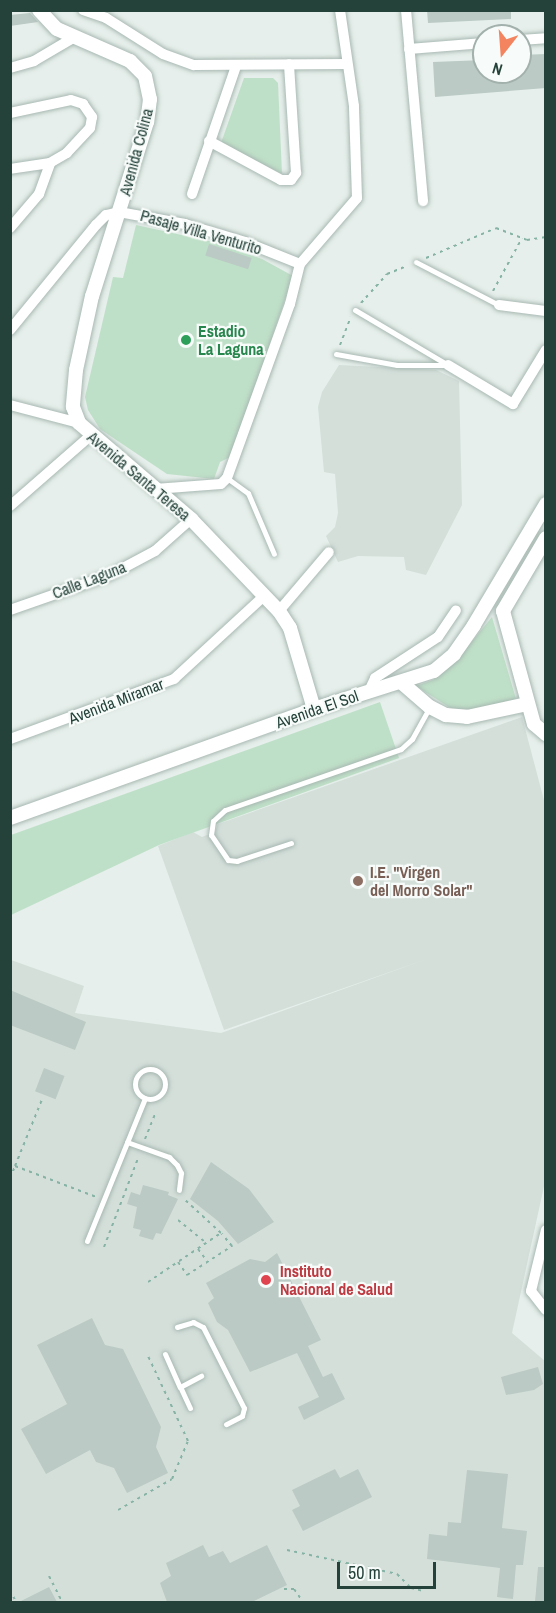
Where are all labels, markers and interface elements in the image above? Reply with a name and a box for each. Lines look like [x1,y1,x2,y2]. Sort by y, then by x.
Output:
north arrow [472,24,532,84]
text: N [490,57,505,81]
street label: Avenida Colina [115,106,157,198]
street label: Pasaje Villa Venturito [138,206,264,258]
place label: Estadio La Laguna [198,321,264,359]
marker: Estadio La Laguna [179,333,193,347]
street label: Avenida Santa Teresa [83,427,195,525]
street label: Calle Laguna [49,557,129,603]
street label: Avenida Miramar [66,674,166,728]
street label: Avenida El Sol [273,686,361,732]
place label: I.E. "Virgen del Morro Solar" [370,862,472,900]
marker: I.E. "Virgen del Morro Solar" [351,874,365,888]
place label: Instituto Nacional de Salud [280,1261,393,1299]
marker: Instituto Nacional de Salud [257,1271,275,1289]
scale bar [340,1550,439,1588]
text: 50 m [348,1560,381,1585]

